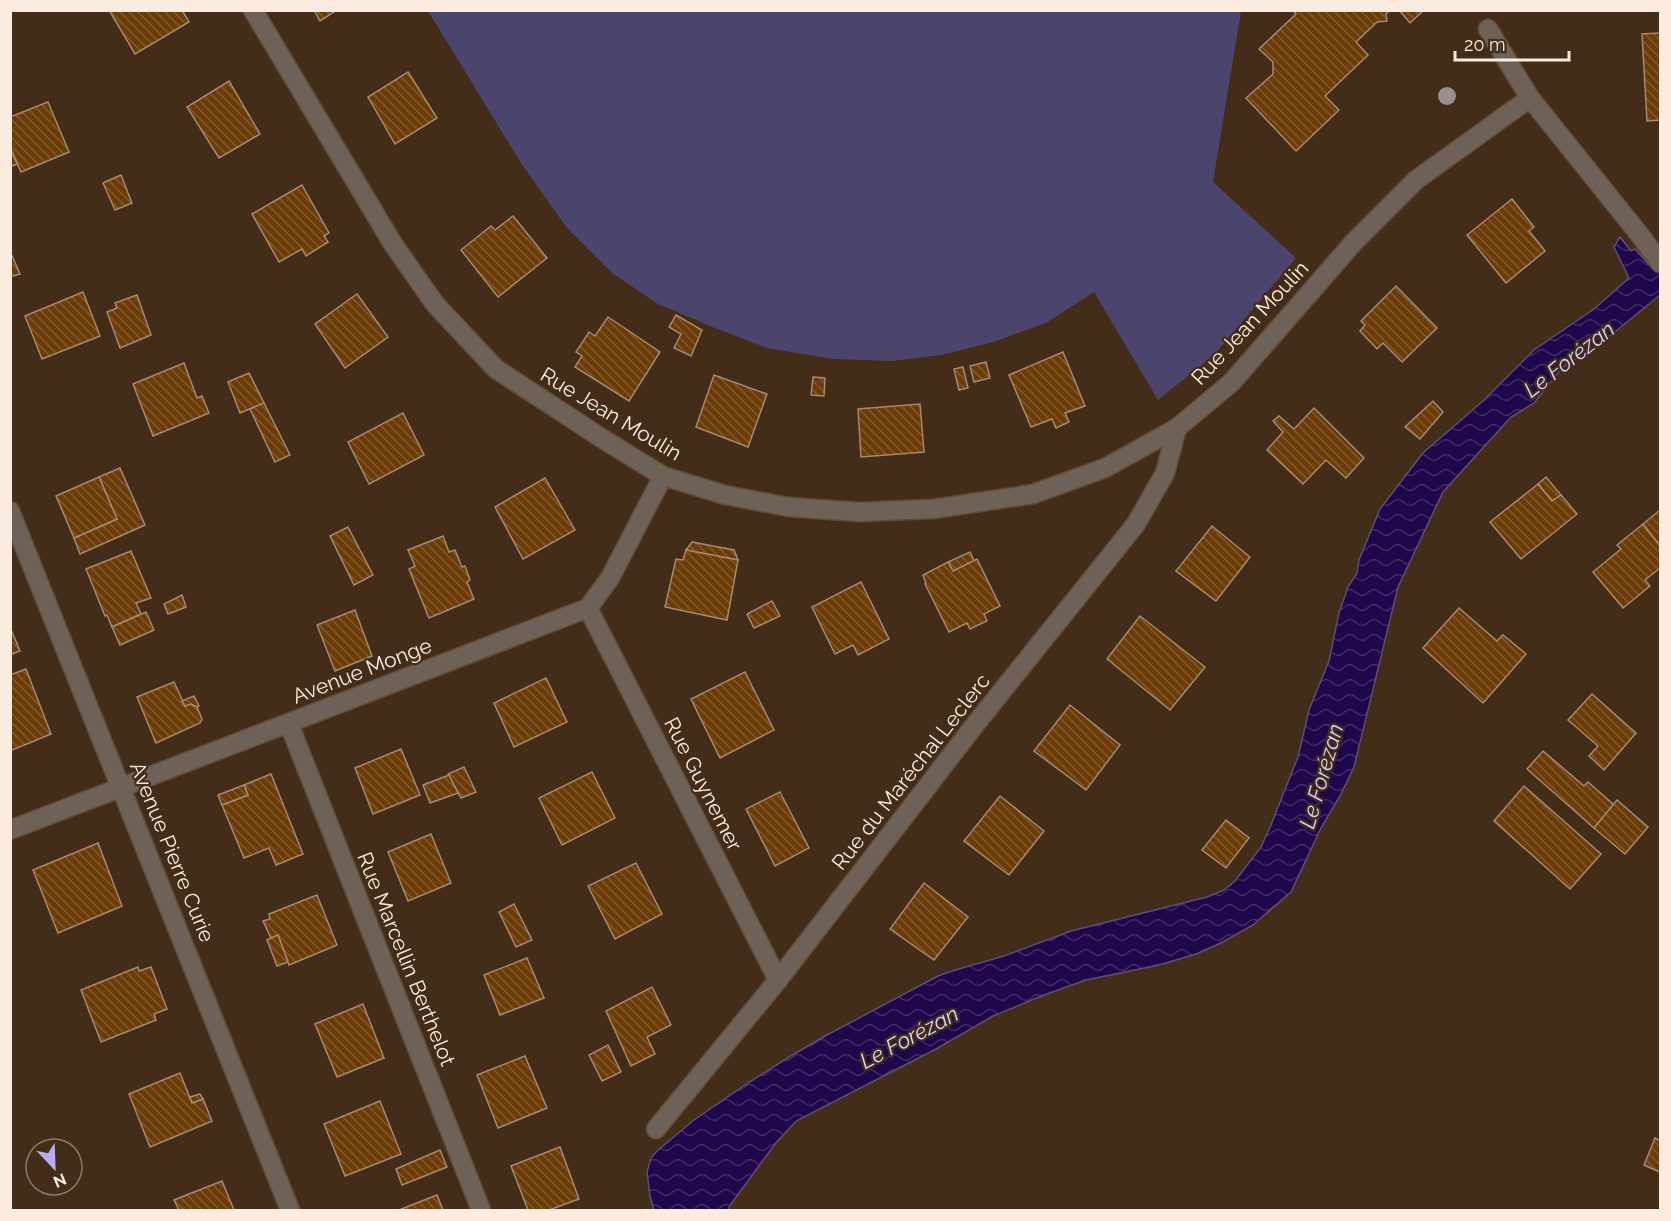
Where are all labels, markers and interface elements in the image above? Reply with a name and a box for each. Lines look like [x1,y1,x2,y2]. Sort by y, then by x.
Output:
scale bar [1455,24,1569,62]
text: 20 m [1464,34,1506,55]
street label: Rue Jean Moulin [1186,256,1313,390]
water label: Le Forézan [1518,316,1620,402]
street label: Rue Jean Moulin [536,362,686,466]
street label: Avenue Monge [289,632,435,709]
street label: Rue du Maréchal Leclerc [826,669,995,875]
street label: Rue Guynemer [659,713,748,855]
water label: Le Forézan [1294,721,1348,831]
street label: Avenue Pierre Curie [125,758,220,946]
street label: Rue Marcellin Berthelot [352,848,461,1069]
water label: Le Forézan [855,1000,963,1074]
north arrow [24,1137,84,1197]
text: N [50,1169,69,1191]

